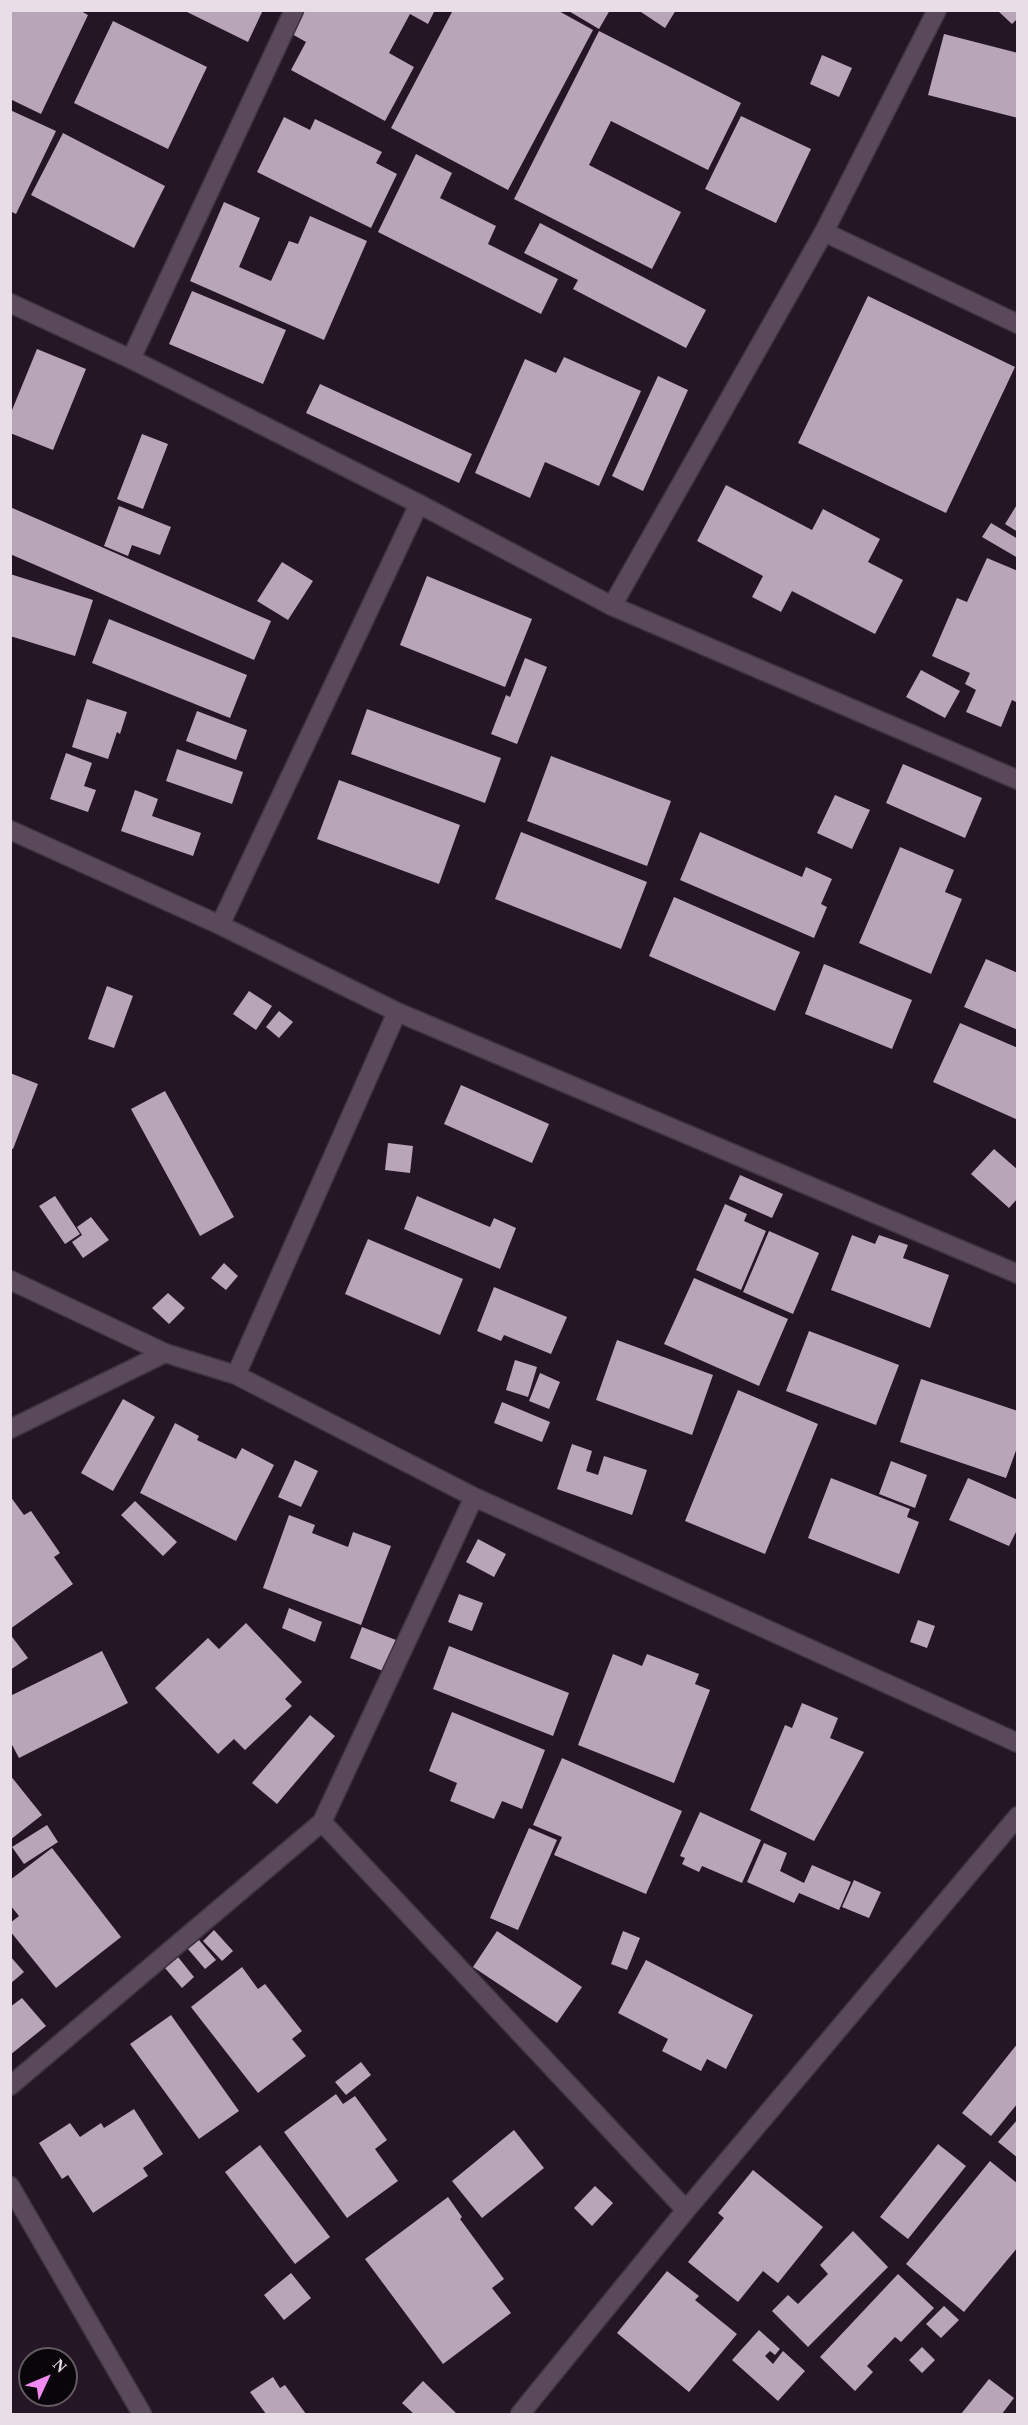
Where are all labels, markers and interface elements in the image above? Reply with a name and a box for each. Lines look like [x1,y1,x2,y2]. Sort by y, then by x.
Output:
north arrow [18,2347,78,2407]
text: N [50,2355,70,2376]

